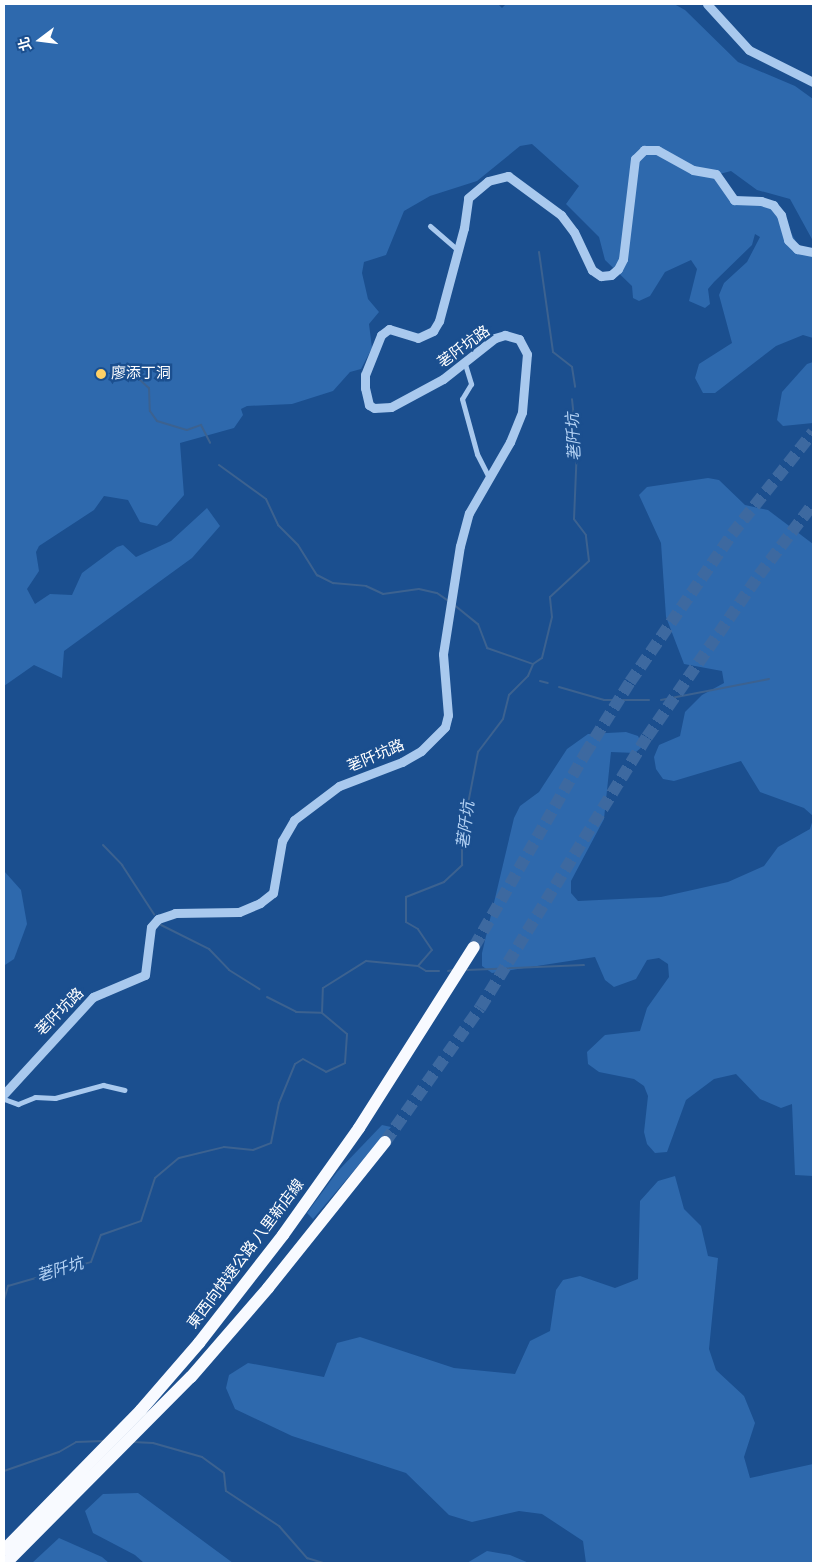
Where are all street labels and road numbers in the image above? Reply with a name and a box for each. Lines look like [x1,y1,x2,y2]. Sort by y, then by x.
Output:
street label: 荖阡坑路 [434,322,494,372]
street label: 荖阡坑路 [345,736,407,776]
street label: 荖阡坑路 [32,984,88,1040]
street label: 東西向快速公路 八里新店線 [184,1176,308,1332]

